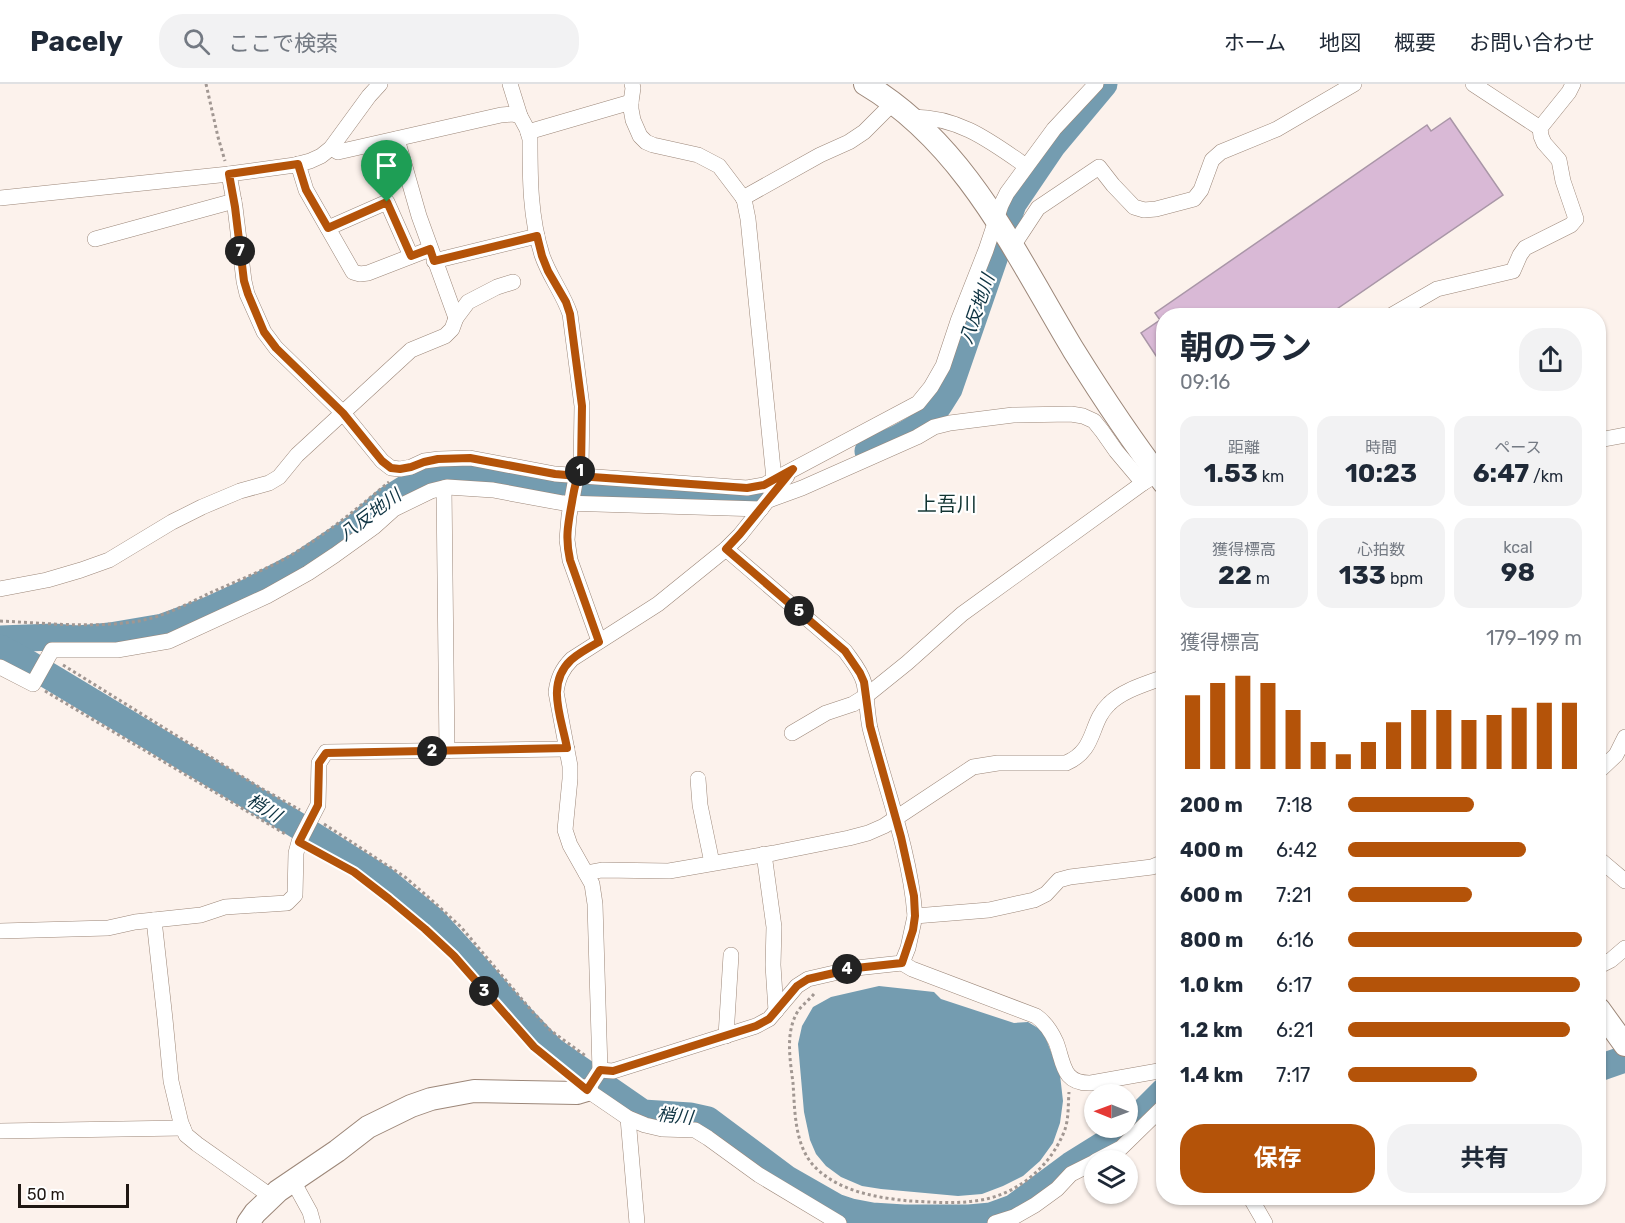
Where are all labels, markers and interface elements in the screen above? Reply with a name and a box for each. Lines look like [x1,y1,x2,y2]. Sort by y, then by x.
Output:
search box [159,14,579,68]
text: Pacely [30,25,123,58]
icon: search [180,25,213,58]
text: ここで検索 [228,30,338,57]
text: ホーム [1224,30,1286,55]
text: 地図 [1319,30,1361,55]
text: 概要 [1394,30,1436,55]
text: お問い合わせ [1469,30,1595,55]
pin [361,140,412,202]
icon: arrive [370,149,403,182]
pin: 7 [225,236,255,266]
text: 7 [235,241,245,260]
water label: 八反地川 [955,269,1000,347]
text: 朝のラン [1180,328,1312,367]
button: share [1519,328,1582,391]
text: 09:16 [1180,370,1230,394]
text: 距離 [1228,438,1260,457]
text: 時間 [1365,438,1397,457]
text: ペース [1494,438,1542,457]
pin: 1 [565,456,595,486]
text: 1.53 [1204,458,1258,489]
text: 10:23 [1345,458,1417,489]
text: 6:47 [1473,458,1529,489]
text: 1 [576,461,584,480]
text: km [1258,467,1284,486]
text: /km [1529,467,1563,486]
water label: 八反地川 [335,483,407,545]
district label: 上吾川 [917,492,977,516]
text: kcal [1503,538,1533,557]
text: 獲得標高 [1212,540,1276,559]
text: 心拍数 [1357,540,1405,559]
text: 98 [1501,557,1535,588]
text: 22 [1218,560,1252,591]
text: 133 [1339,560,1386,591]
text: m [1252,569,1270,588]
text: bpm [1386,569,1423,588]
pin: 5 [784,596,814,626]
text: 5 [794,601,804,620]
text: 179–199 m [1486,626,1582,650]
text: 獲得標高 [1180,630,1260,654]
pin: 2 [417,736,447,766]
text: 2 [427,741,437,760]
water label: 梢川 [243,789,287,828]
text: 200 m [1180,793,1243,817]
text: 7:18 [1276,793,1313,817]
text: 400 m [1180,838,1243,862]
text: 6:42 [1276,838,1317,862]
text: 600 m [1180,883,1243,907]
text: 7:21 [1276,883,1312,907]
text: 800 m [1180,928,1243,952]
text: 6:16 [1276,928,1314,952]
pin: 4 [832,954,862,984]
text: 4 [842,959,852,978]
text: 1.0 km [1180,973,1243,997]
text: 6:17 [1276,973,1312,997]
pin: 3 [469,976,499,1006]
text: 3 [479,981,489,1000]
text: 1.2 km [1180,1018,1243,1042]
text: 6:21 [1276,1018,1313,1042]
text: 1.4 km [1180,1063,1243,1087]
text: 7:17 [1276,1063,1310,1087]
north arrow [1084,1084,1138,1138]
map controls [1084,1084,1138,1204]
water label: 梢川 [656,1103,696,1129]
button: 保存 [1180,1124,1375,1193]
button: 共有 [1387,1124,1582,1193]
button: layers [1084,1150,1138,1204]
scale bar [18,1181,129,1208]
text: 50 m [27,1185,65,1204]

